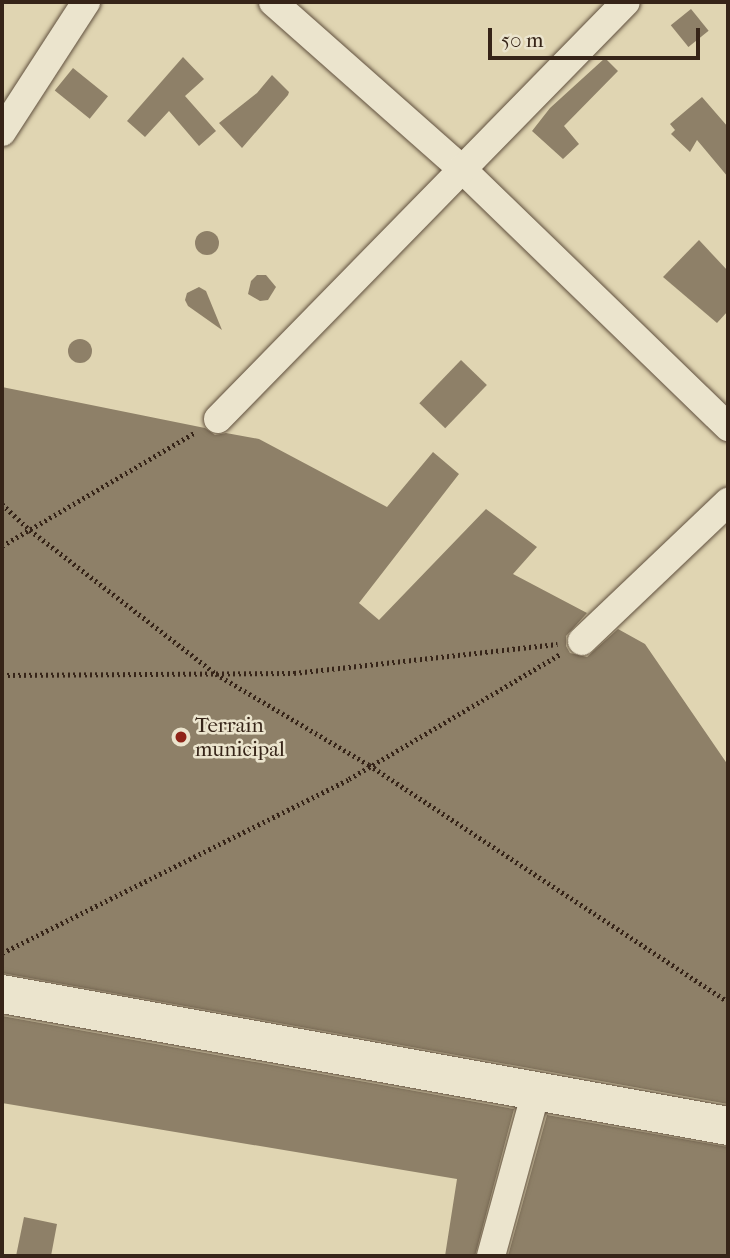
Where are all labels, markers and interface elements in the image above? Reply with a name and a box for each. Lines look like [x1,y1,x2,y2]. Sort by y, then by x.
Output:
scale bar [492,14,704,58]
text: 50 m [501,28,544,52]
place label: Terrain municipal [195,712,285,762]
marker: Terrain municipal [173,729,189,745]

